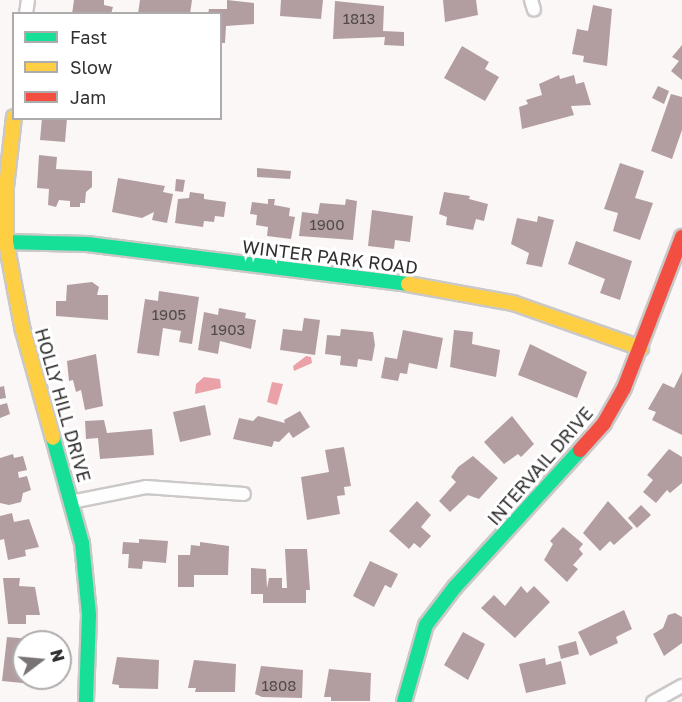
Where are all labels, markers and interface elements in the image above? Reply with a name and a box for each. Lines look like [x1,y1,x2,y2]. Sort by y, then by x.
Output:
house number: 1813 [343,10,375,28]
legend [12,12,222,120]
text: Fast [70,26,107,48]
text: Slow [70,56,112,78]
text: Jam [70,86,106,108]
house number: 1900 [310,216,344,234]
street label: WINTER PARK ROAD [241,235,419,279]
house number: 1905 [152,306,186,324]
house number: 1903 [211,321,245,339]
street label: HOLLY HILL DRIVE [31,325,95,485]
street label: INTERVAIL DRIVE [483,402,597,530]
north arrow [12,630,72,690]
text: N [46,647,69,664]
house number: 1808 [262,677,296,695]

